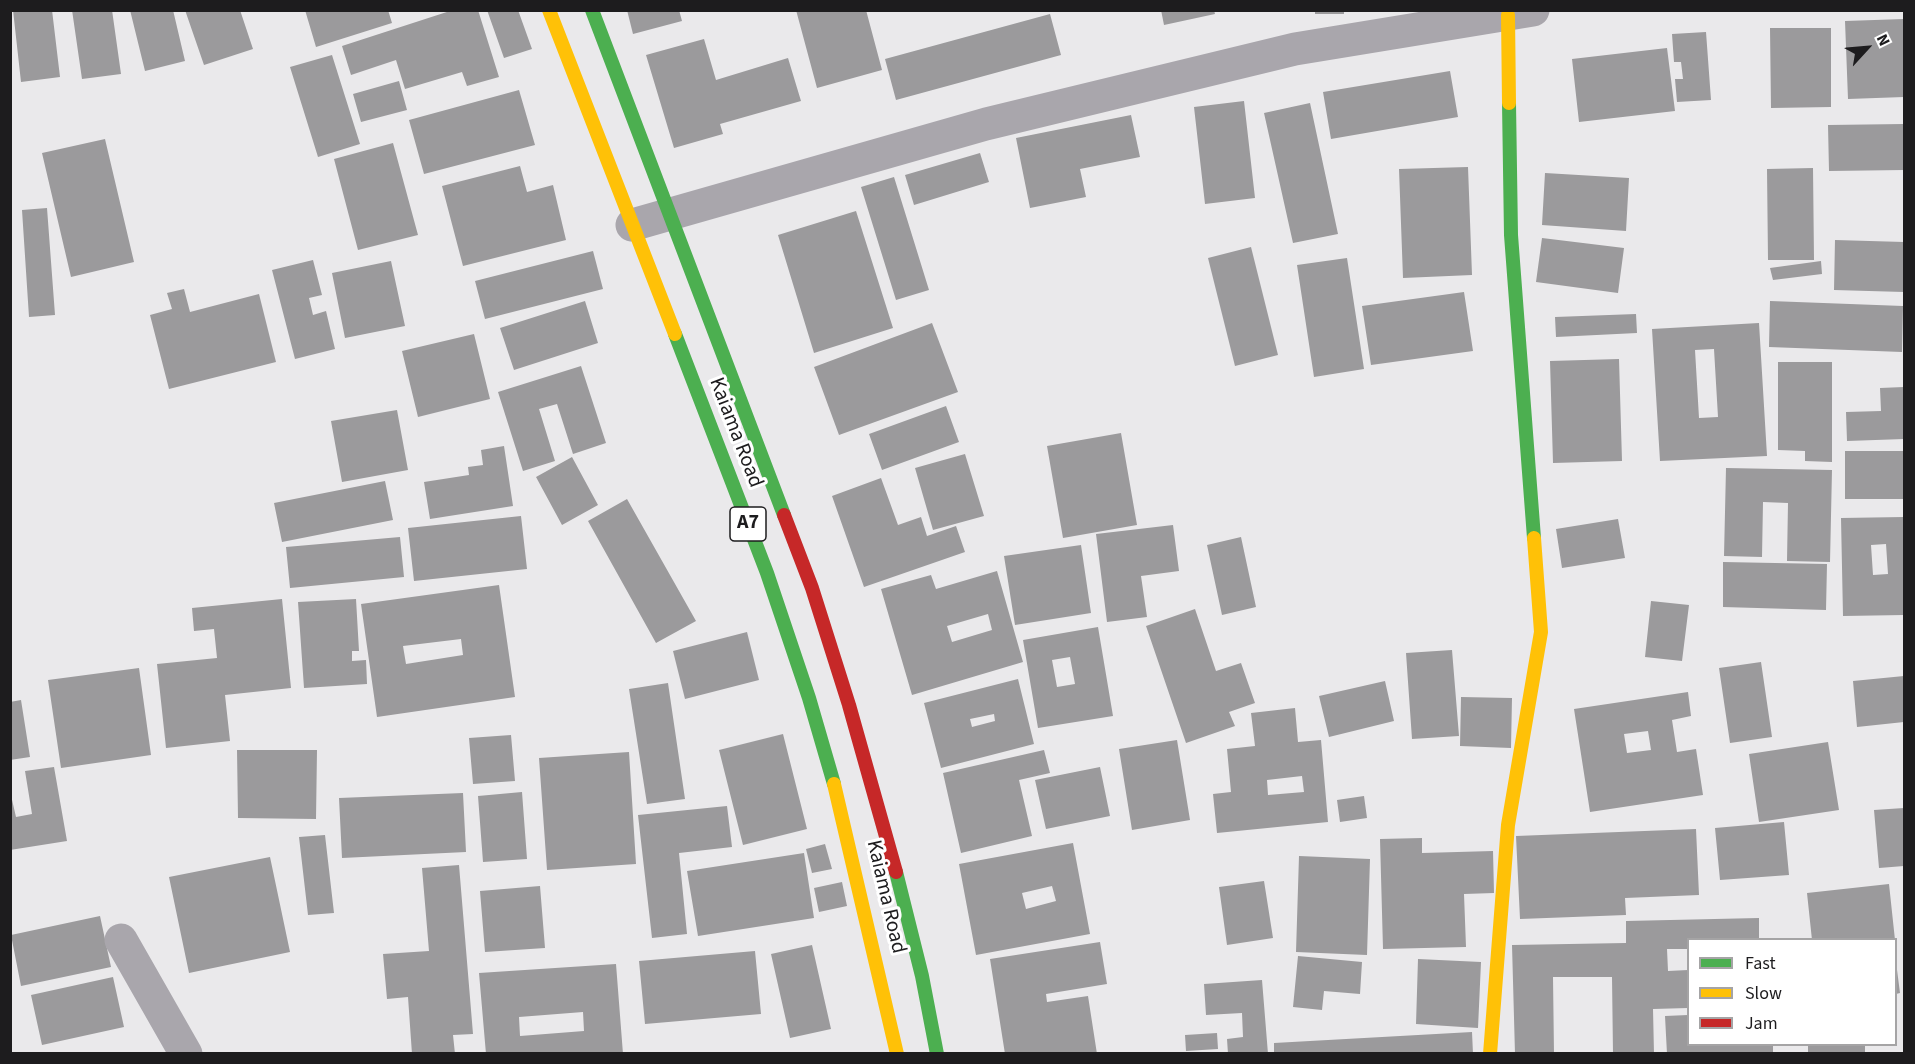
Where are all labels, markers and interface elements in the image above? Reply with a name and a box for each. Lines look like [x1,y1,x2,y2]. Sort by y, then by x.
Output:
north arrow [1837,18,1897,78]
text: N [1871,30,1895,50]
street label: Kaiama Road [702,374,768,492]
road number: A7 [730,507,766,541]
street label: Kaiama Road [860,838,910,956]
legend [1687,938,1897,1046]
text: Fast [1745,951,1776,976]
text: Slow [1745,981,1782,1006]
text: Jam [1745,1011,1778,1036]

